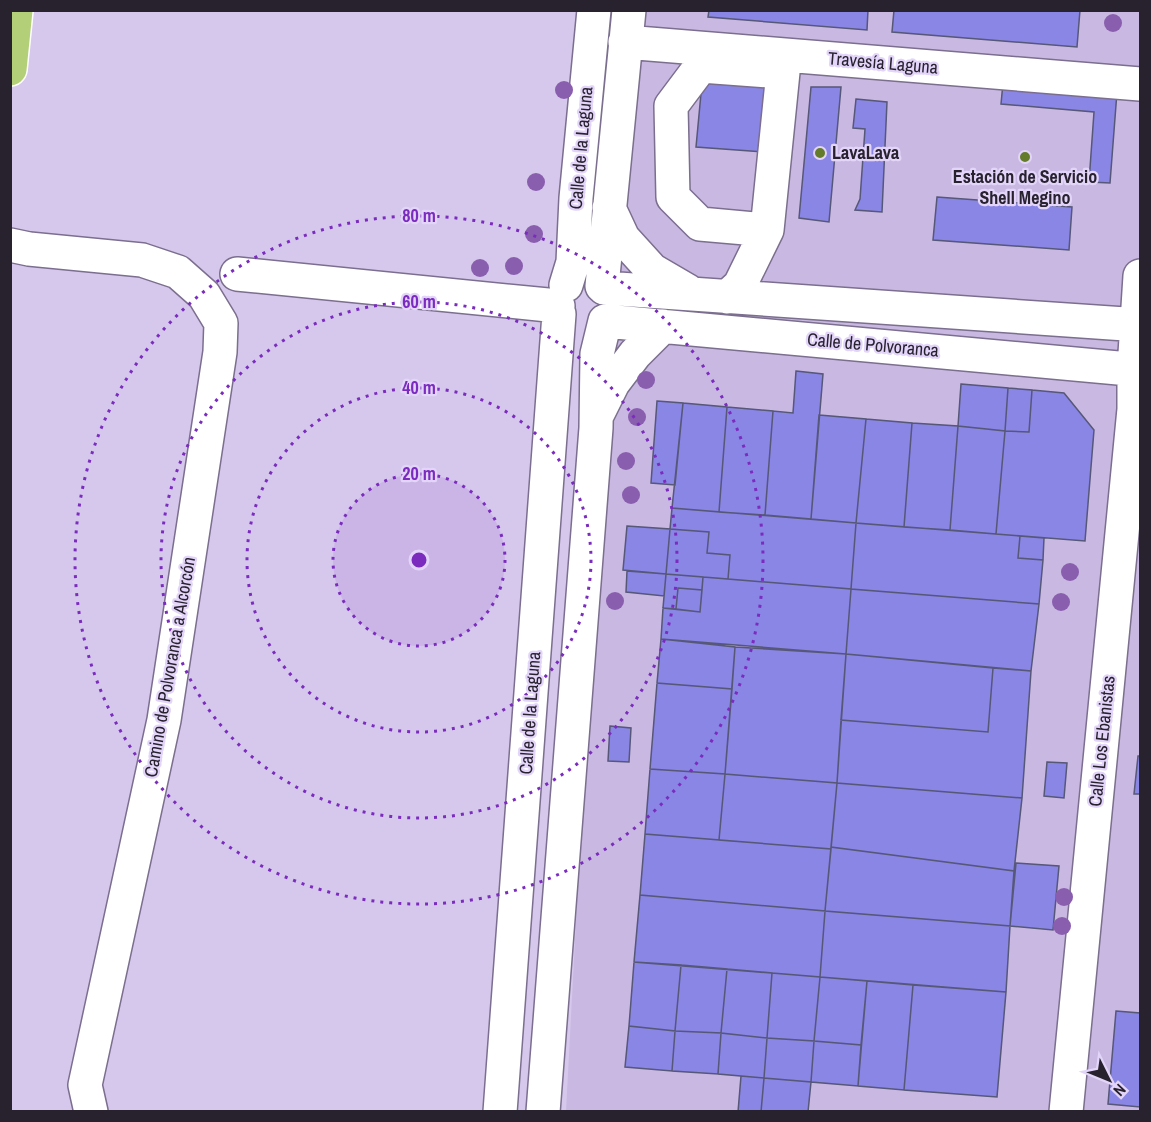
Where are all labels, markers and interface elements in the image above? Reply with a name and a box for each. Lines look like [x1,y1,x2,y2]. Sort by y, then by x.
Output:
street label: Travesía Laguna [827,45,939,80]
street label: Calle de la Laguna [563,86,598,210]
place label: LavaLava [832,140,900,165]
marker: LavaLava [813,146,827,160]
marker: Estación de Servicio Shell Megino [1018,150,1032,164]
place label: Estación de Servicio Shell Megino [953,164,1097,210]
text: 80 m [402,203,436,228]
text: 60 m [402,289,436,314]
street label: Calle de Polvoranca [806,326,940,363]
text: 40 m [402,375,436,400]
text: 20 m [402,461,436,486]
centre of rings [409,550,429,570]
street label: Camino de Polvoranca a Alcorcón [138,555,201,779]
street label: Calle de la Laguna [513,651,546,775]
street label: Calle Los Ebanistas [1082,674,1121,808]
north arrow [1079,1050,1139,1110]
text: N [1109,1079,1131,1101]

